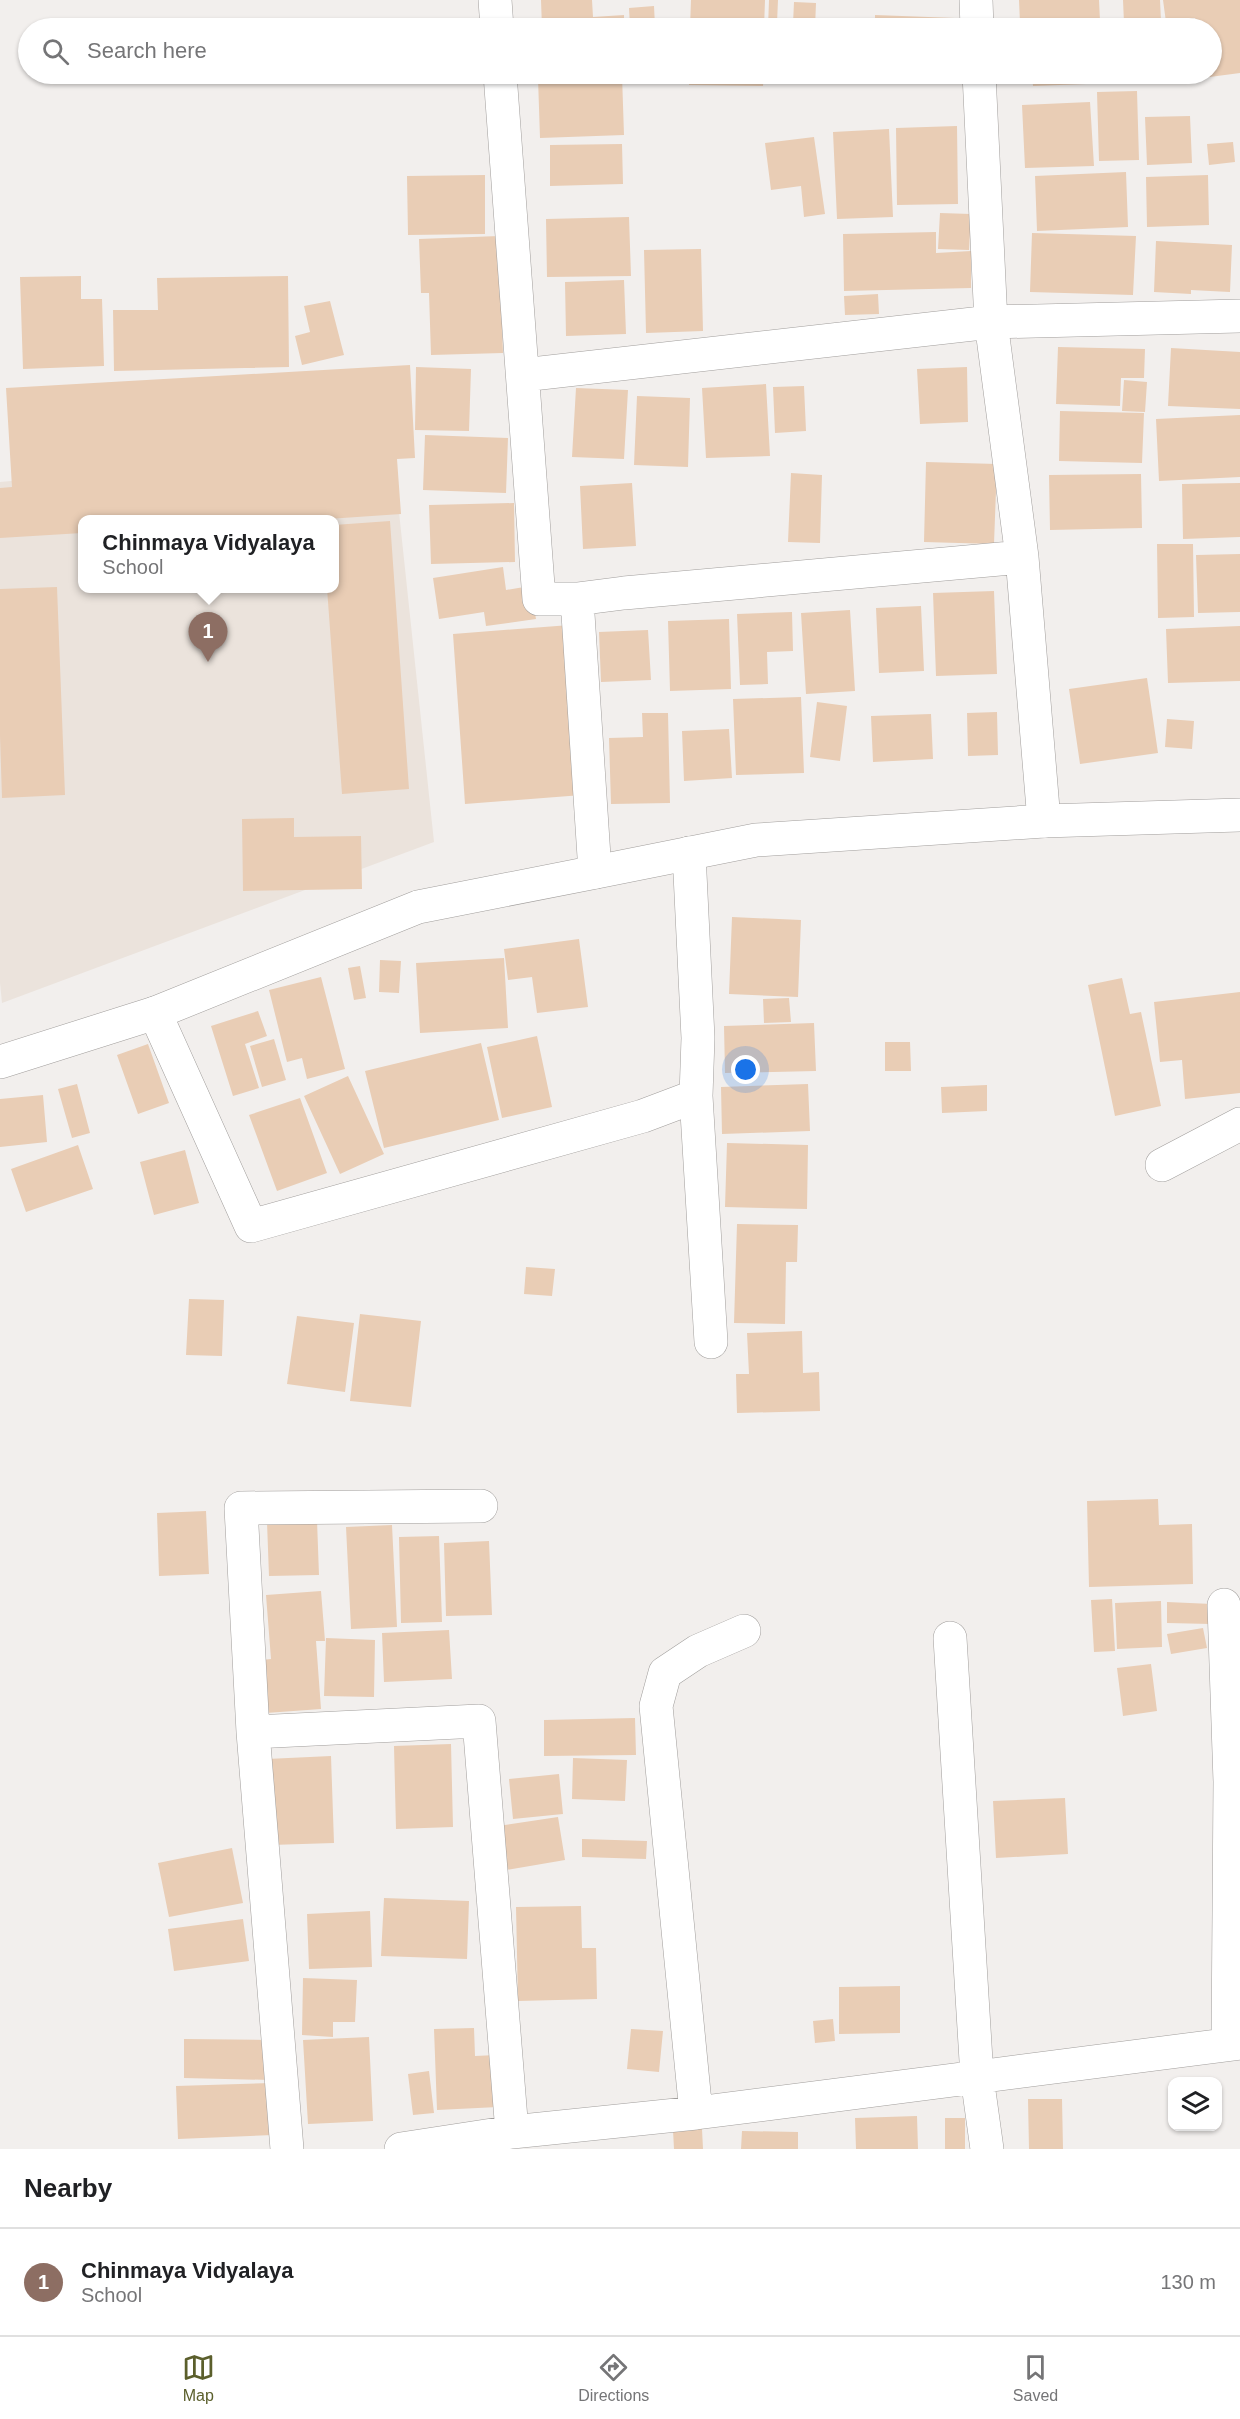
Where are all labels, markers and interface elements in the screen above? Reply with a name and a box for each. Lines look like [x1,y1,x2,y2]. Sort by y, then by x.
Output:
search box [18,18,1222,84]
icon: search [39,35,72,68]
text: Search here [87,38,207,63]
popup [78,515,339,593]
text: Chinmaya Vidyalaya [102,530,315,555]
text: School [102,556,163,578]
pin: 1 [188,612,228,662]
your location [731,1055,760,1084]
map controls [1168,2077,1222,2131]
button: layers [1168,2077,1222,2131]
text: Nearby [24,2173,112,2203]
text: Chinmaya Vidyalaya [81,2258,293,2283]
text: 1 [38,2271,49,2293]
text: 130 m [1160,2271,1216,2293]
text: School [81,2284,142,2306]
tab: Map [182,2351,215,2405]
tab: Directions [578,2351,649,2405]
tab: Saved [1013,2351,1058,2405]

